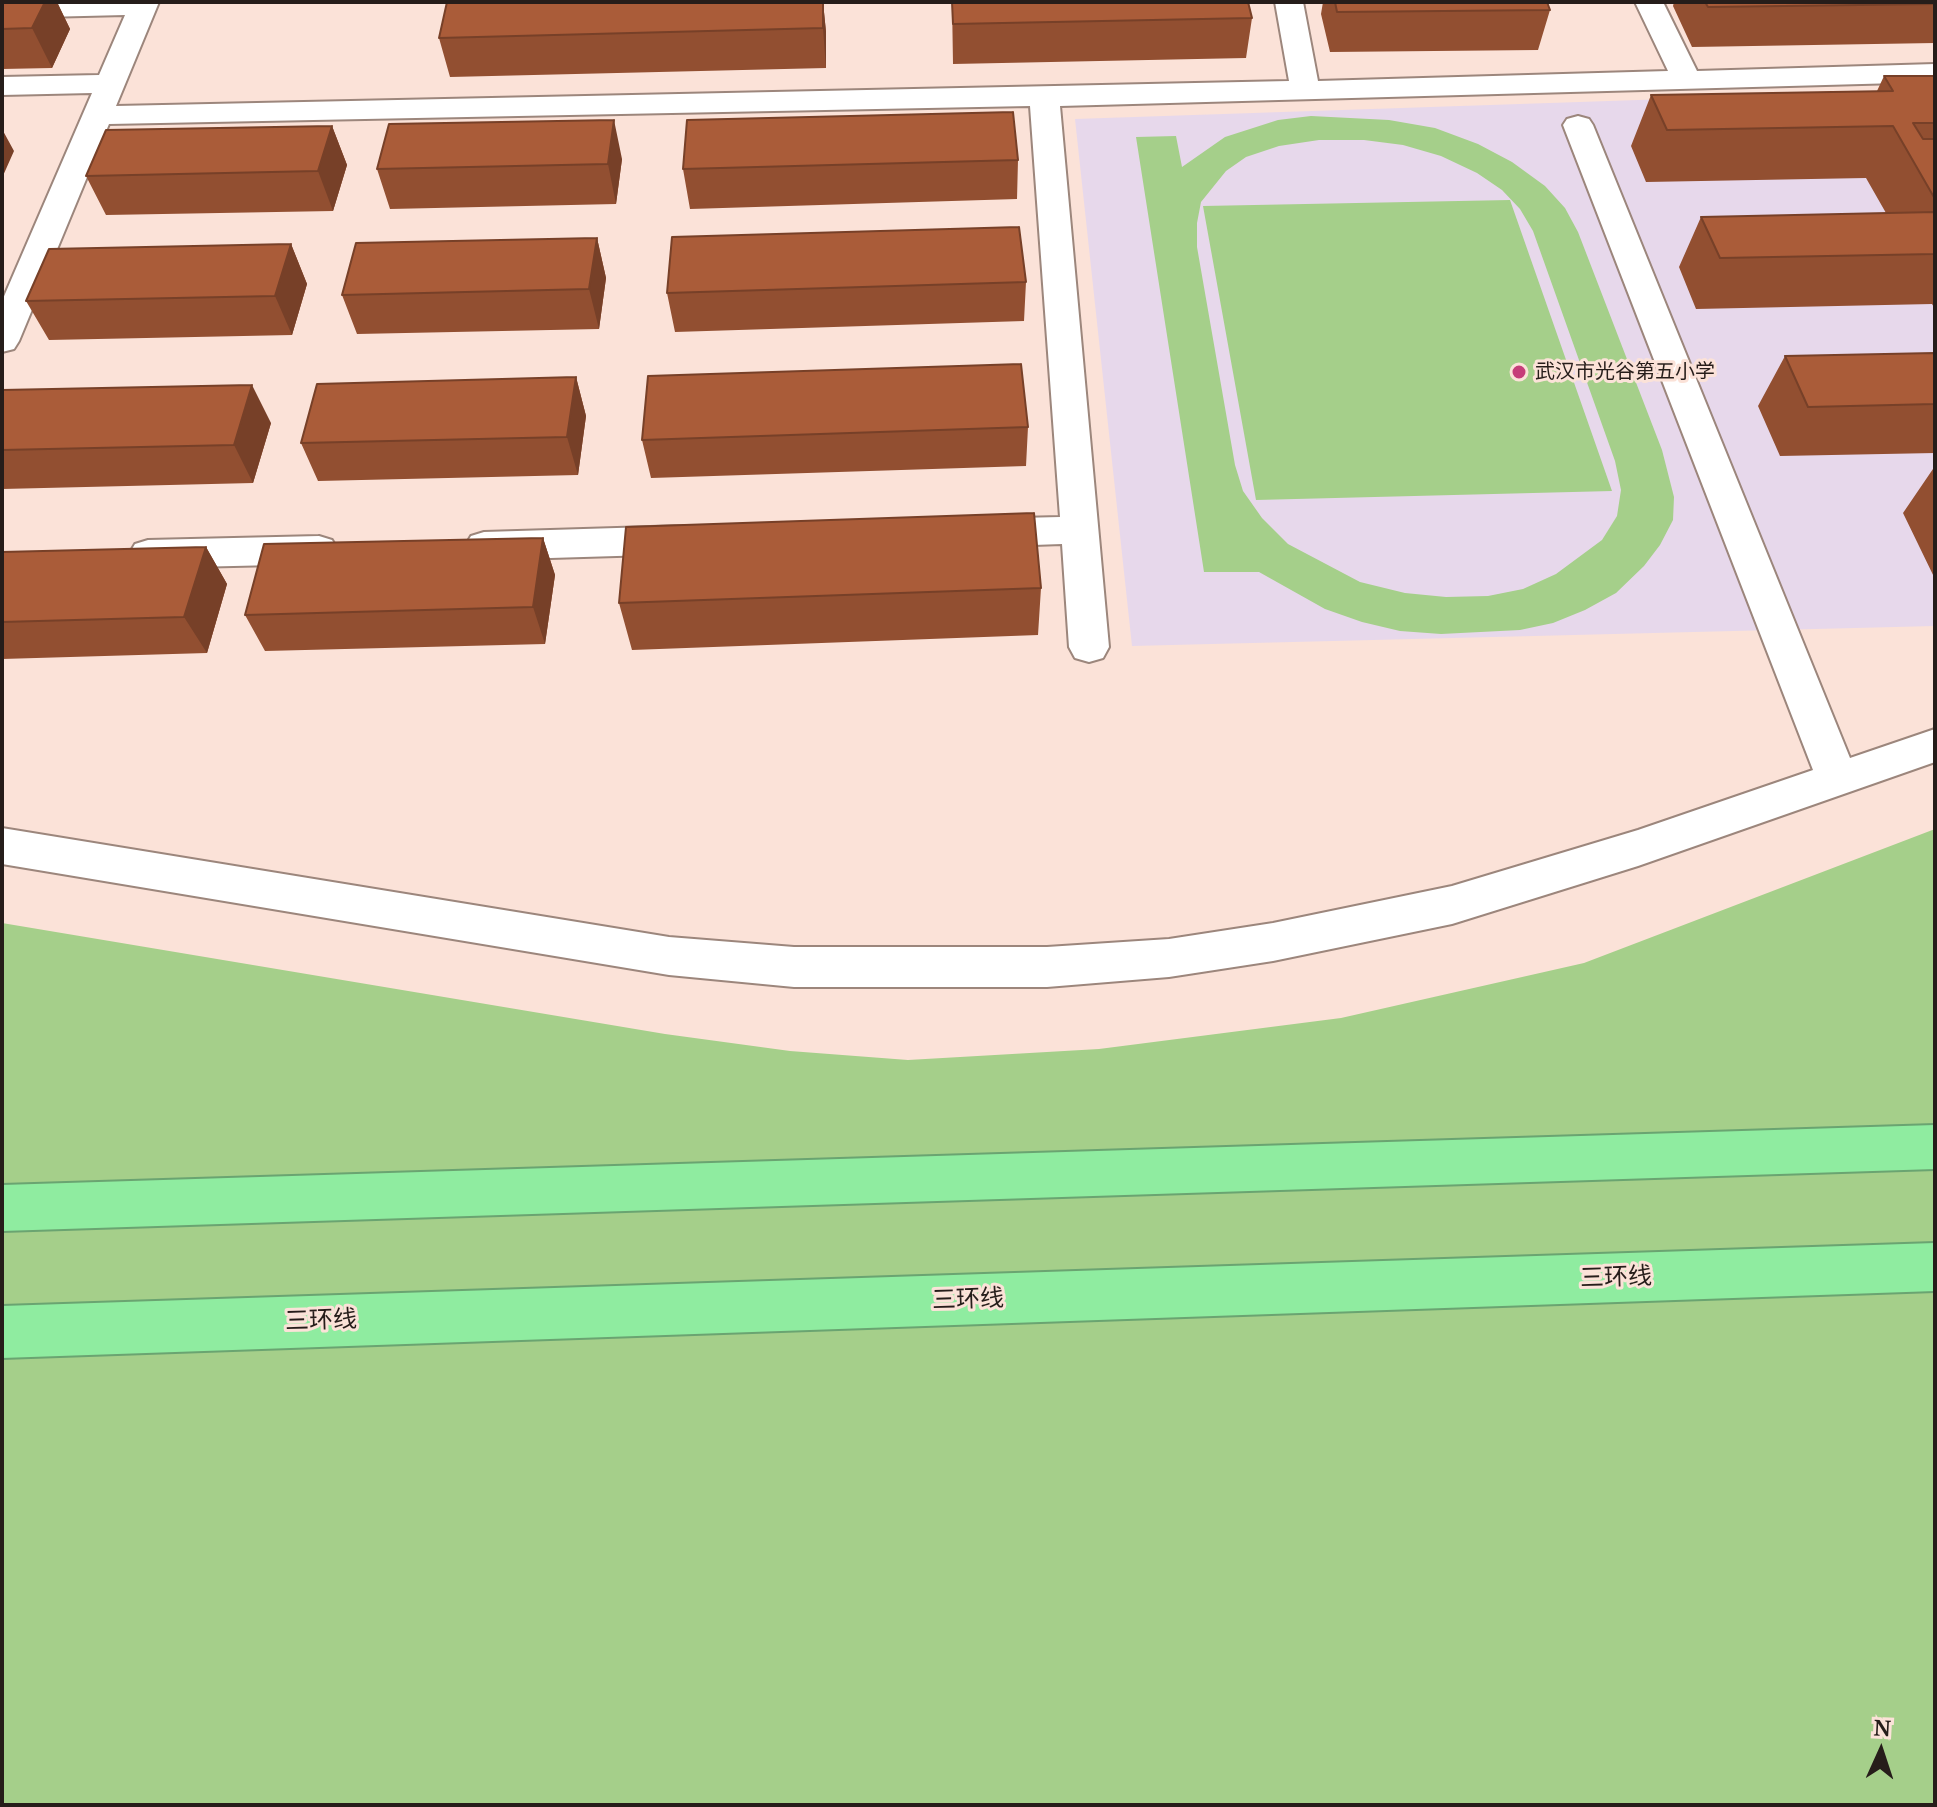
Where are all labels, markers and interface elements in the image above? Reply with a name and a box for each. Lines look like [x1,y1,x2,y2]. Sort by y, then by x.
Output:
place label: 武汉市光谷第五小学 [1535,360,1715,384]
marker: 武汉市光谷第五小学 [1510,363,1528,381]
street label: 三环线 [1580,1262,1652,1294]
street label: 三环线 [932,1284,1004,1316]
street label: 三环线 [285,1305,357,1337]
north arrow [1841,1711,1921,1791]
text: N [1873,1712,1892,1742]

